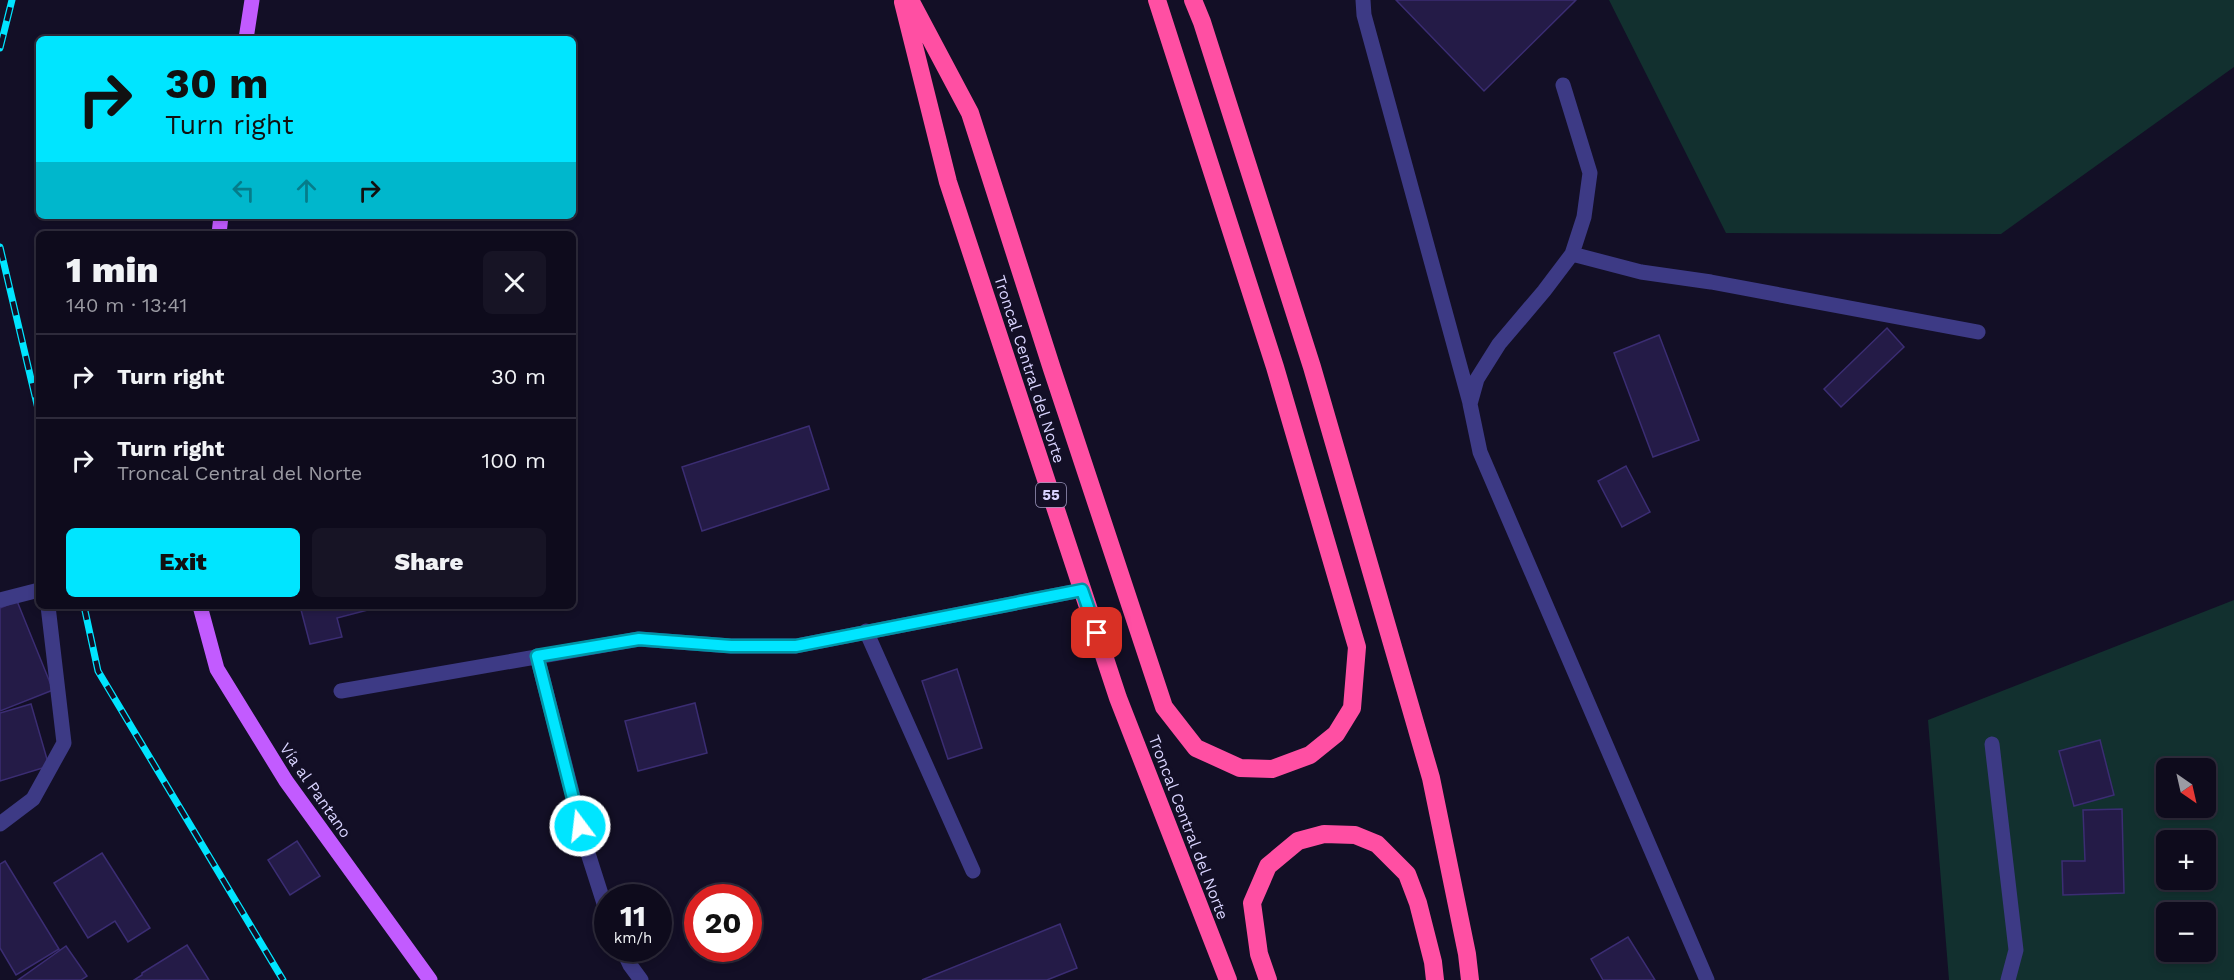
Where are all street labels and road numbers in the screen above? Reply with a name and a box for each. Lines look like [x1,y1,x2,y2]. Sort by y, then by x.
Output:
street label: Troncal Central del Norte [990,273,1069,465]
road number: 55 [1036,483,1066,507]
street label: Troncal Central del Norte [1144,732,1233,922]
street label: Vía al Pantano [276,739,355,841]

